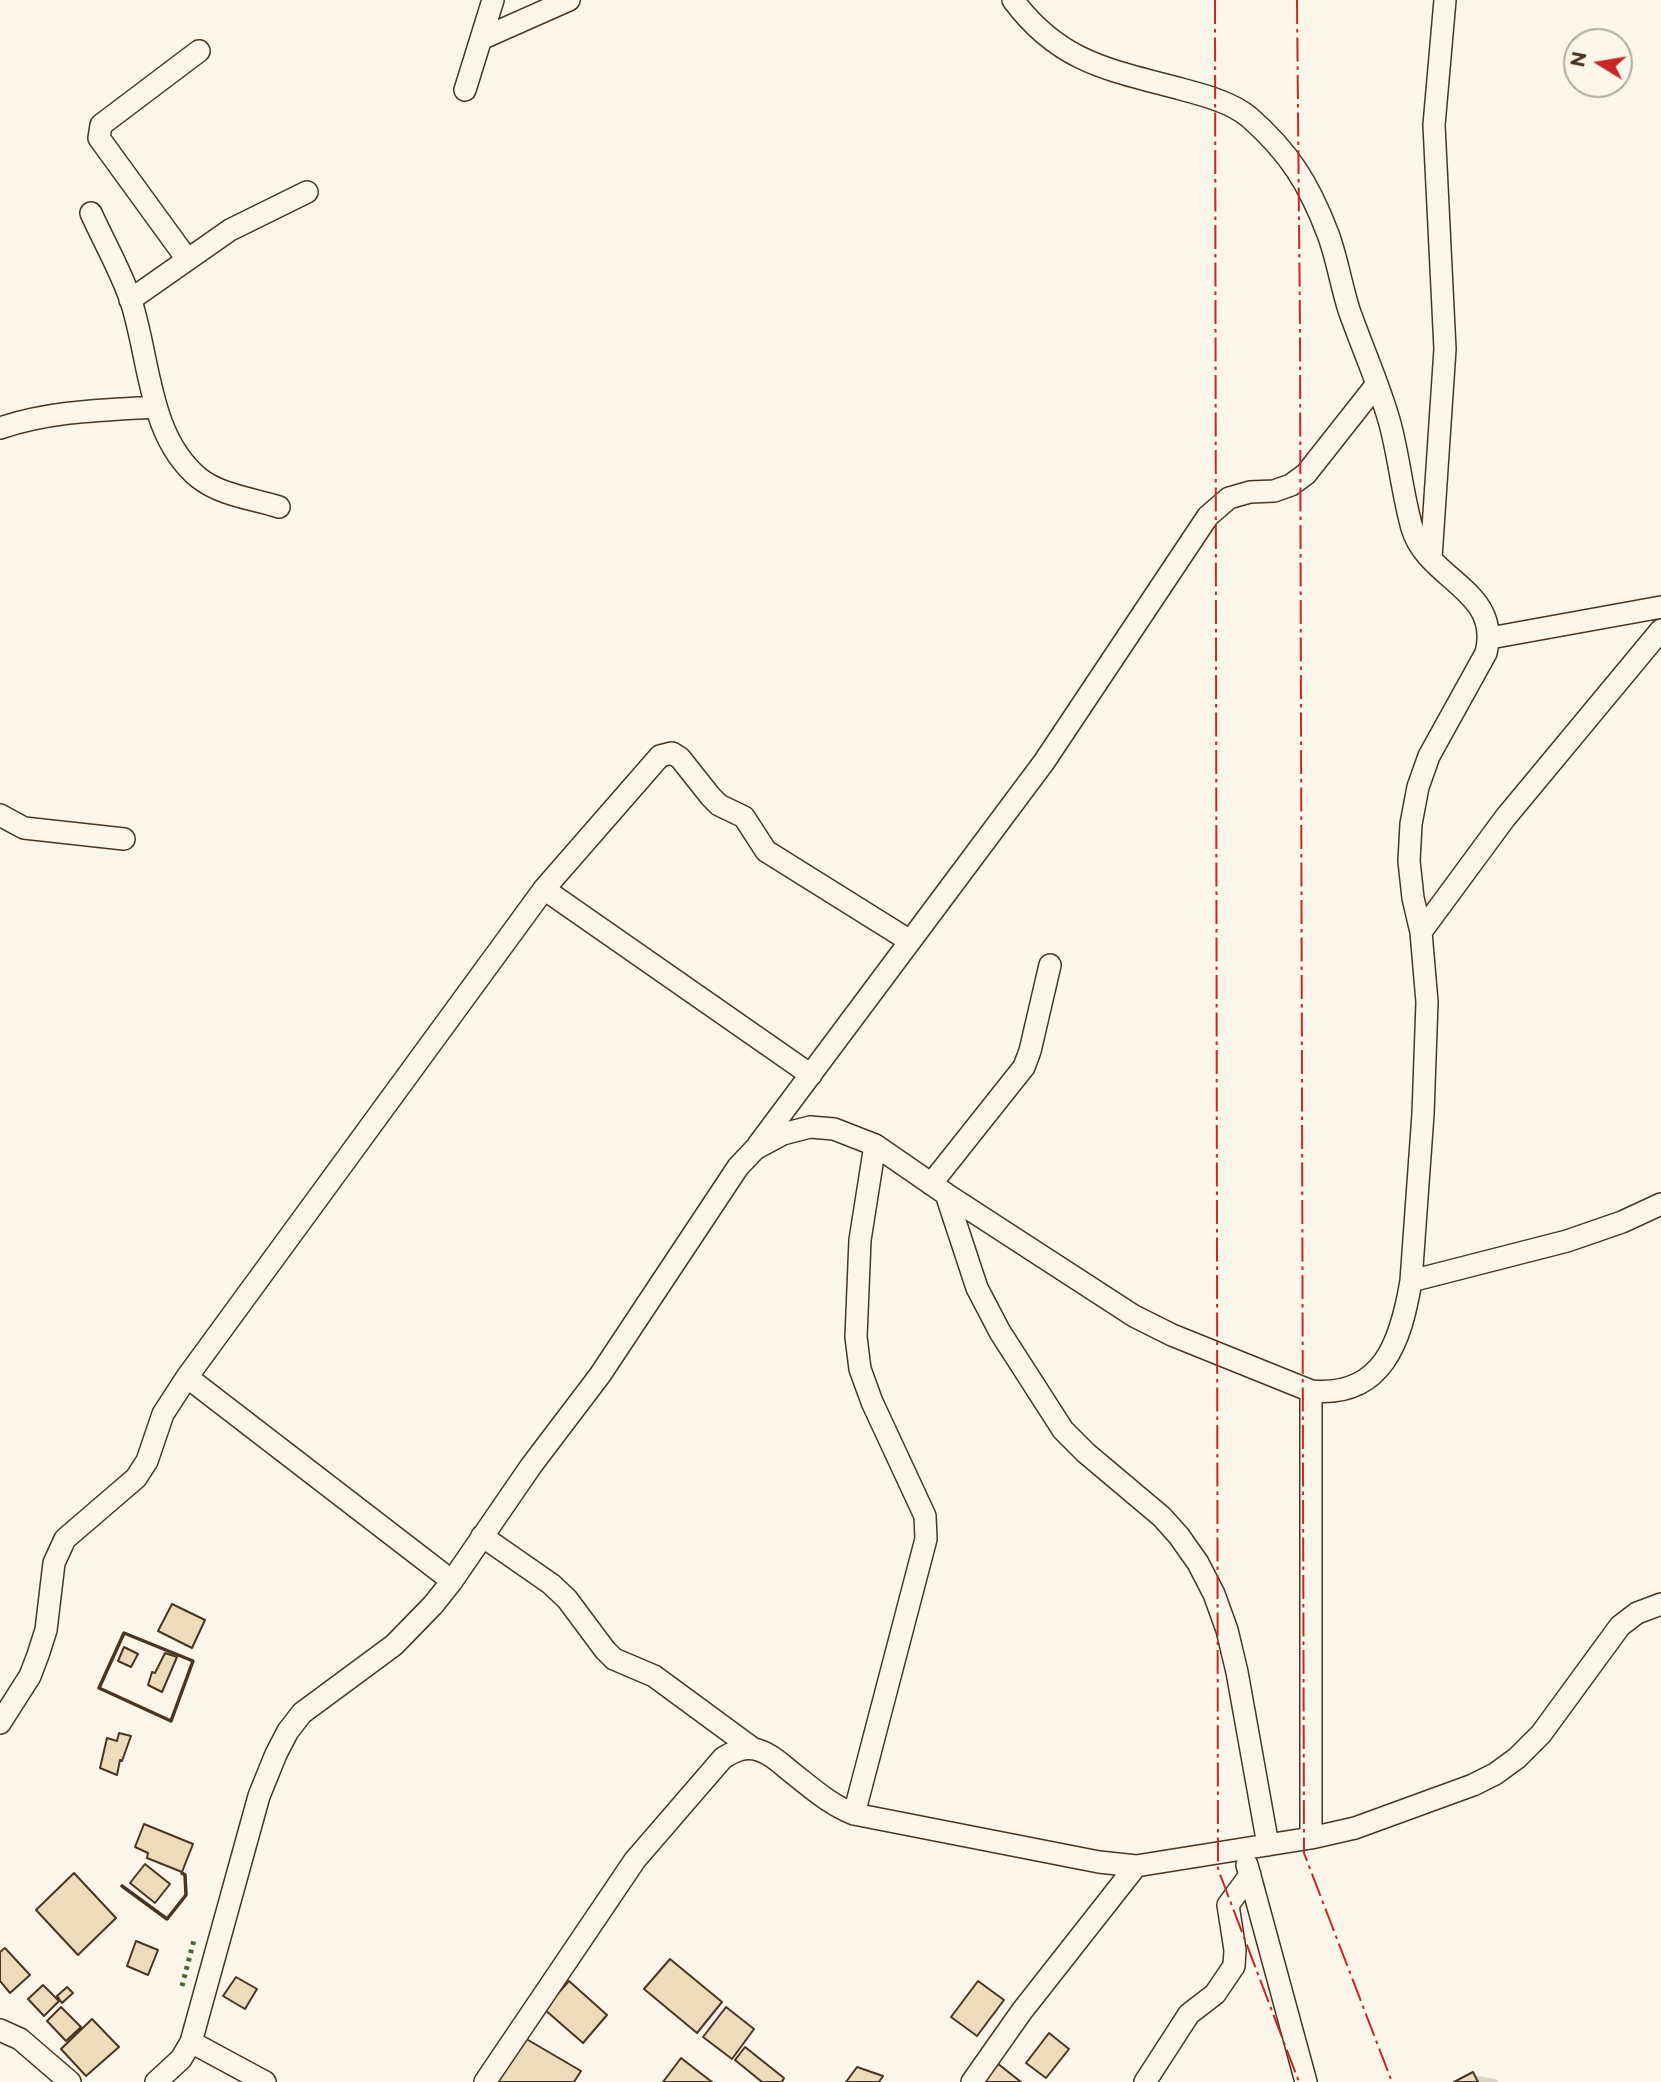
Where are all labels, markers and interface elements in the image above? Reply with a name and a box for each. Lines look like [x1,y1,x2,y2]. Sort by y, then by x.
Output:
north arrow [1563,28,1633,98]
text: N [1566,50,1592,69]

